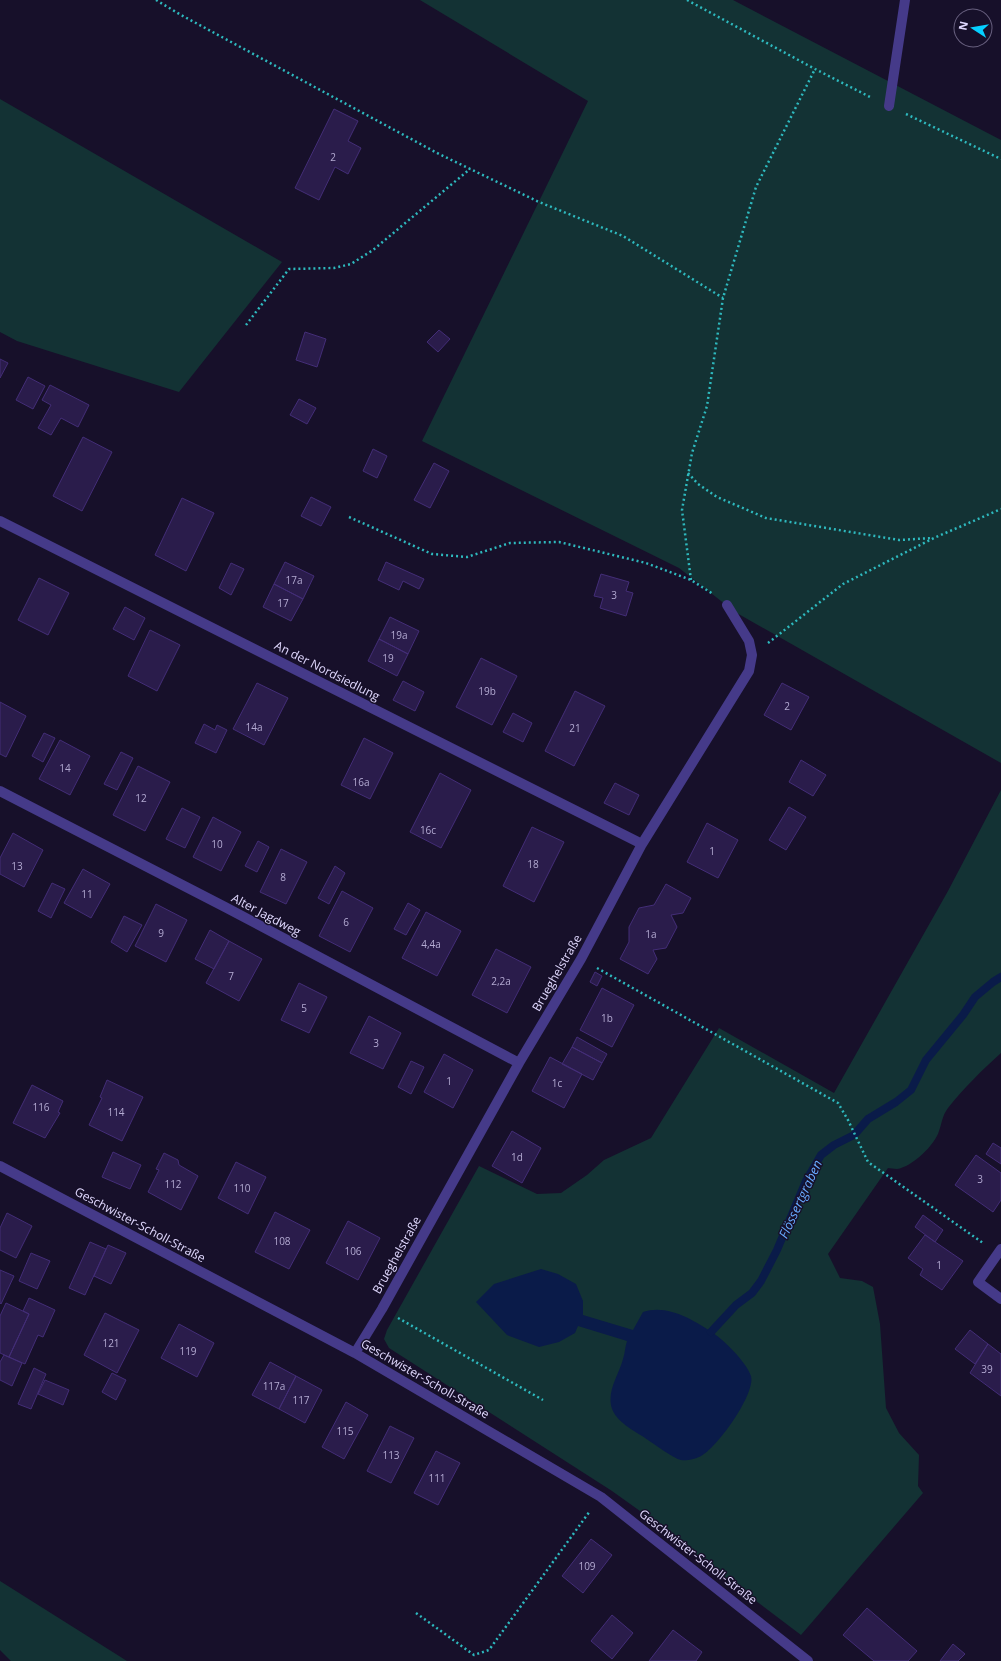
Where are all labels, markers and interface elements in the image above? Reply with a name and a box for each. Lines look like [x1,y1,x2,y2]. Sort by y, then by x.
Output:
north arrow [953,8,993,48]
text: N [954,20,971,32]
house number: 2 [330,150,336,164]
house number: 17a [286,573,303,587]
house number: 3 [611,588,617,602]
house number: 17 [277,596,289,610]
house number: 19a [391,628,408,642]
street label: An der Nordsiedlung [272,637,383,705]
house number: 19 [382,651,394,665]
house number: 19b [478,684,496,698]
house number: 2 [784,699,790,713]
house number: 14a [246,720,263,734]
house number: 21 [569,721,581,735]
house number: 14 [59,761,71,775]
house number: 16a [353,775,370,789]
house number: 12 [135,791,147,805]
house number: 16c [420,823,436,837]
house number: 10 [211,837,223,851]
house number: 1 [709,844,715,858]
house number: 18 [527,857,539,871]
house number: 13 [11,859,23,873]
house number: 8 [280,870,286,884]
house number: 11 [81,887,93,901]
street label: Alter Jagdweg [229,889,304,940]
house number: 6 [343,915,349,929]
house number: 9 [158,926,164,940]
house number: 1a [645,927,657,941]
street label: Brueghelstraße [528,931,586,1014]
house number: 4,4a [421,937,441,951]
house number: 7 [228,969,234,983]
house number: 2,2a [491,974,511,988]
house number: 5 [301,1001,307,1015]
house number: 1b [601,1011,613,1025]
house number: 3 [373,1036,379,1050]
house number: 1 [446,1074,452,1088]
house number: 1c [552,1076,562,1090]
house number: 116 [32,1100,50,1114]
house number: 114 [107,1105,125,1119]
house number: 1d [511,1150,523,1164]
water label: Flössertgraben [774,1157,826,1241]
house number: 3 [977,1172,983,1186]
house number: 112 [164,1177,182,1191]
house number: 110 [233,1181,251,1195]
street label: Geschwister-Scholl-Straße [72,1183,209,1266]
street label: Brueghelstraße [368,1213,425,1297]
house number: 108 [273,1234,291,1248]
house number: 106 [344,1244,362,1258]
house number: 1 [936,1258,942,1272]
street label: Geschwister-Scholl-Straße [358,1335,493,1422]
house number: 121 [102,1336,120,1350]
house number: 119 [179,1344,197,1358]
house number: 39 [981,1362,993,1376]
house number: 117a [263,1379,285,1393]
house number: 117 [292,1393,310,1407]
house number: 115 [336,1424,354,1438]
house number: 113 [382,1448,400,1462]
house number: 111 [428,1471,446,1485]
street label: Geschwister-Scholl-Straße [636,1505,761,1608]
house number: 109 [578,1559,596,1573]

